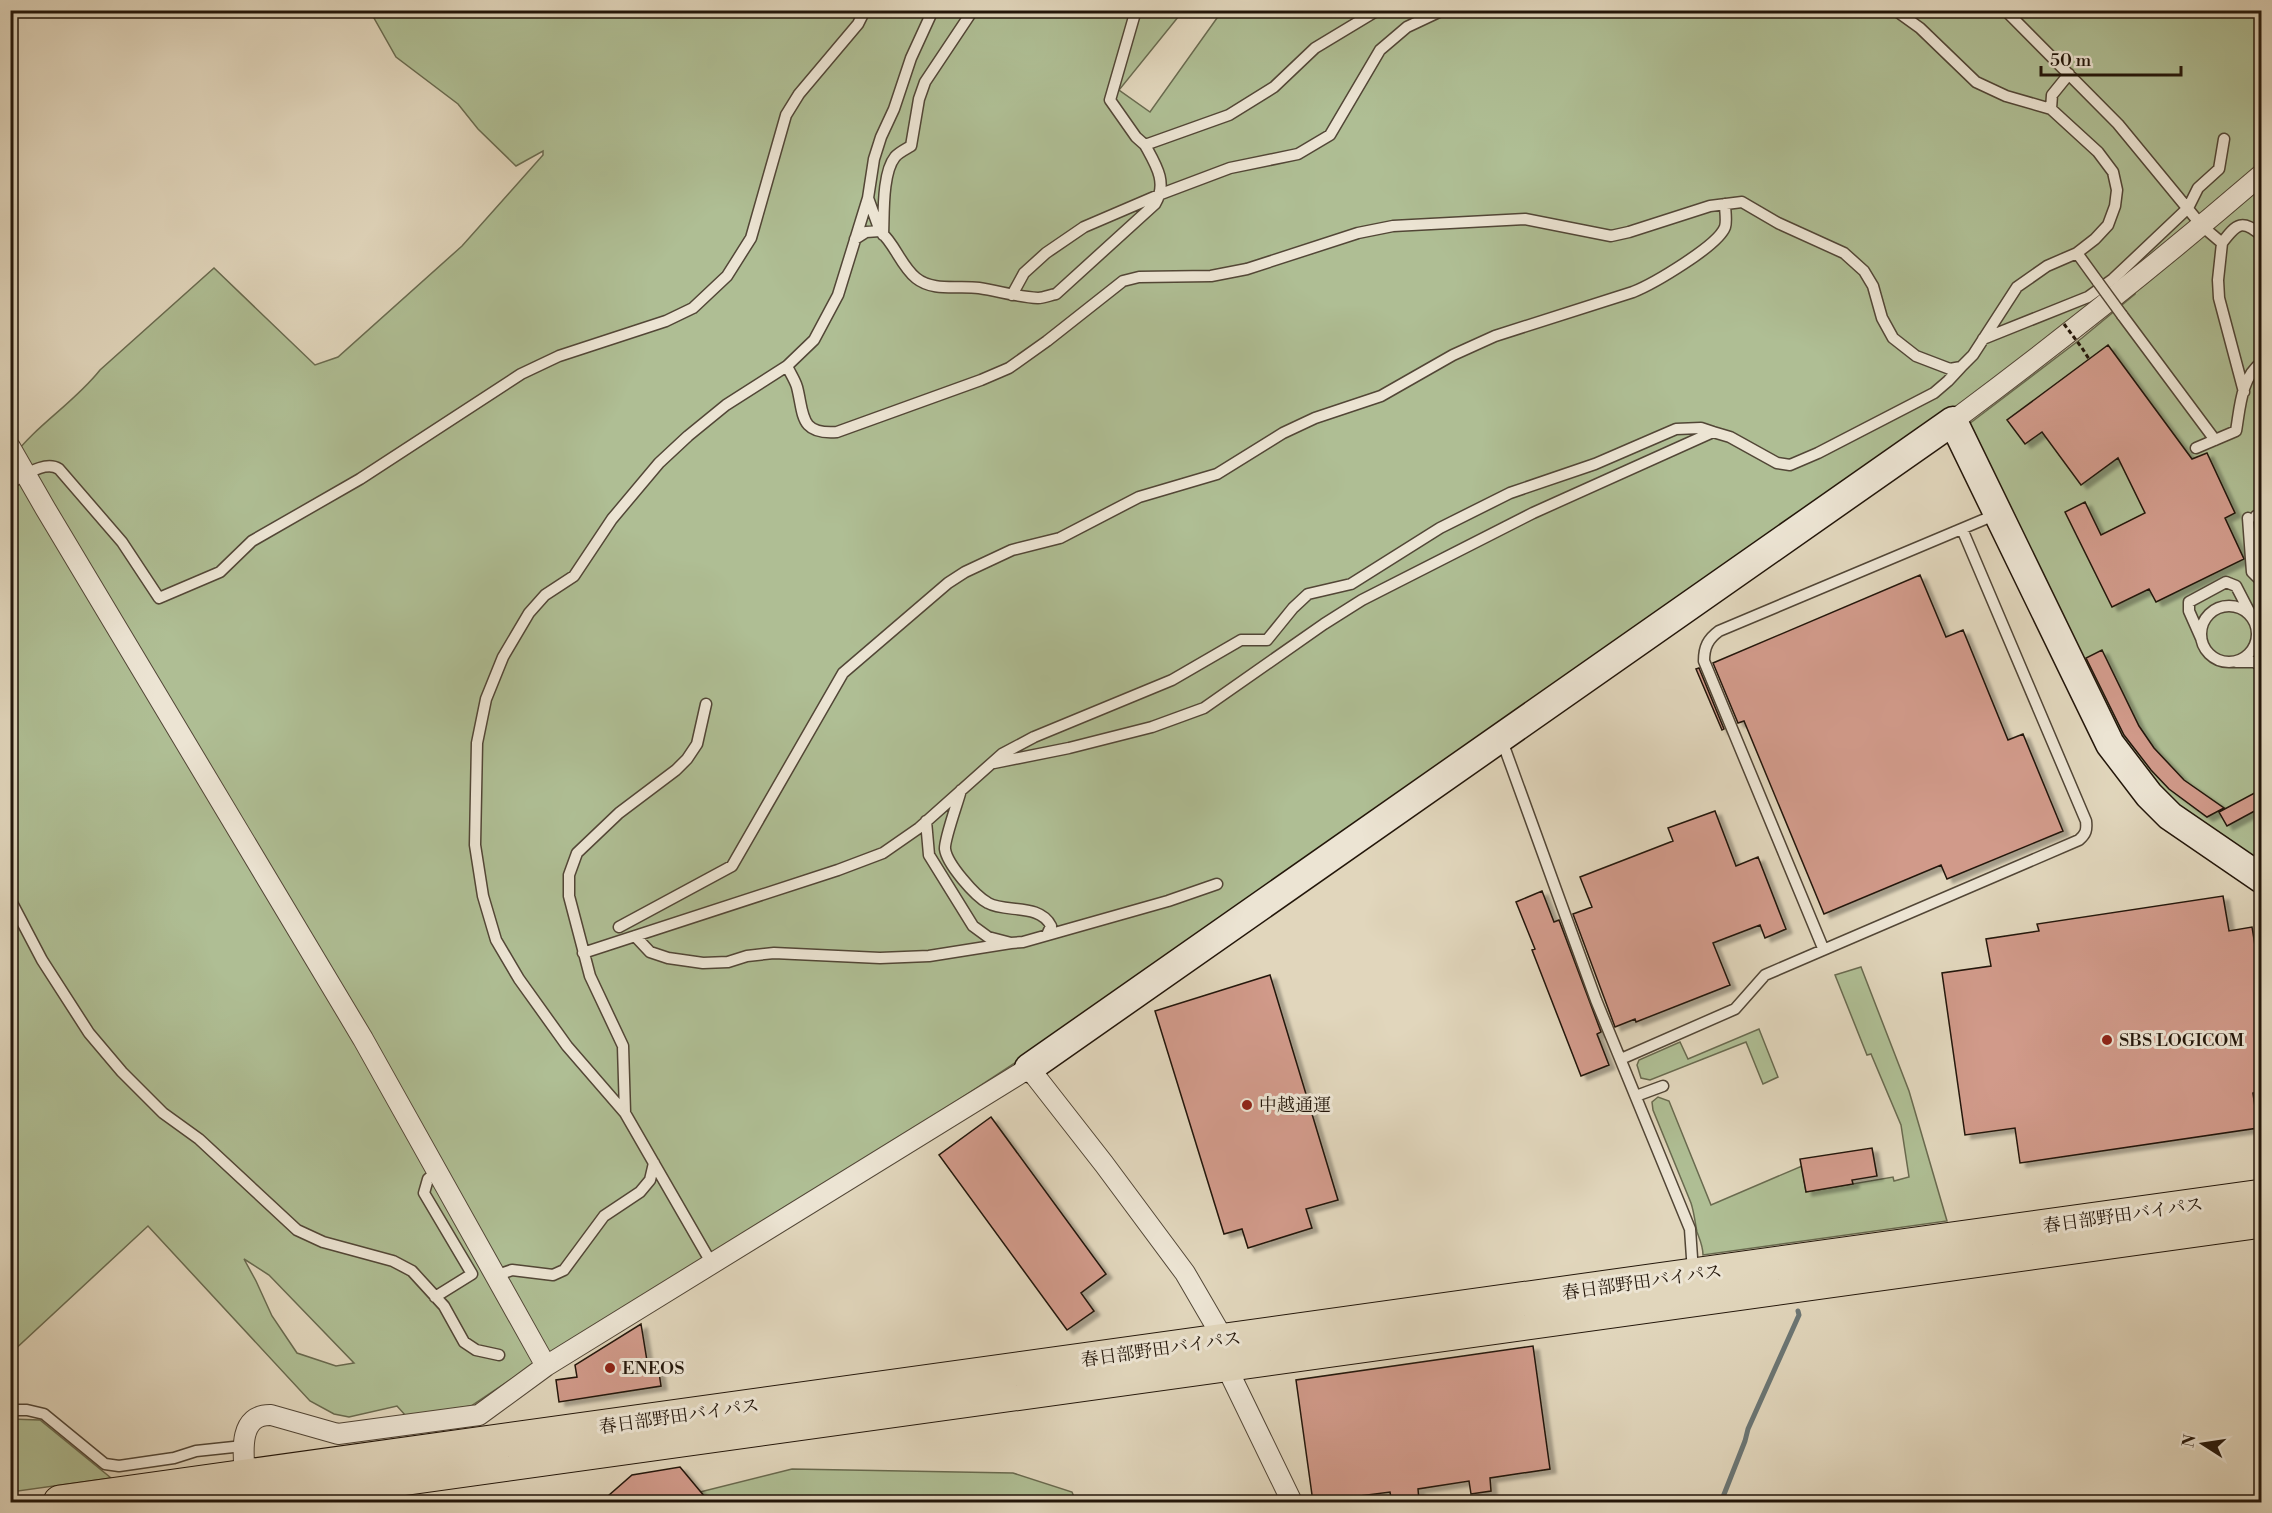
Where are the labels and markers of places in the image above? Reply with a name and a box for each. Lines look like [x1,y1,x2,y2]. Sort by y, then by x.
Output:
place label: SBS LOGICOM [2119,1029,2244,1052]
marker: SBS LOGICOM [2100,1033,2114,1047]
place label: 中越通運 [1259,1094,1331,1117]
marker: 中越通運 [1240,1098,1254,1112]
place label: ENEOS [622,1357,685,1380]
marker: ENEOS [603,1361,617,1375]

